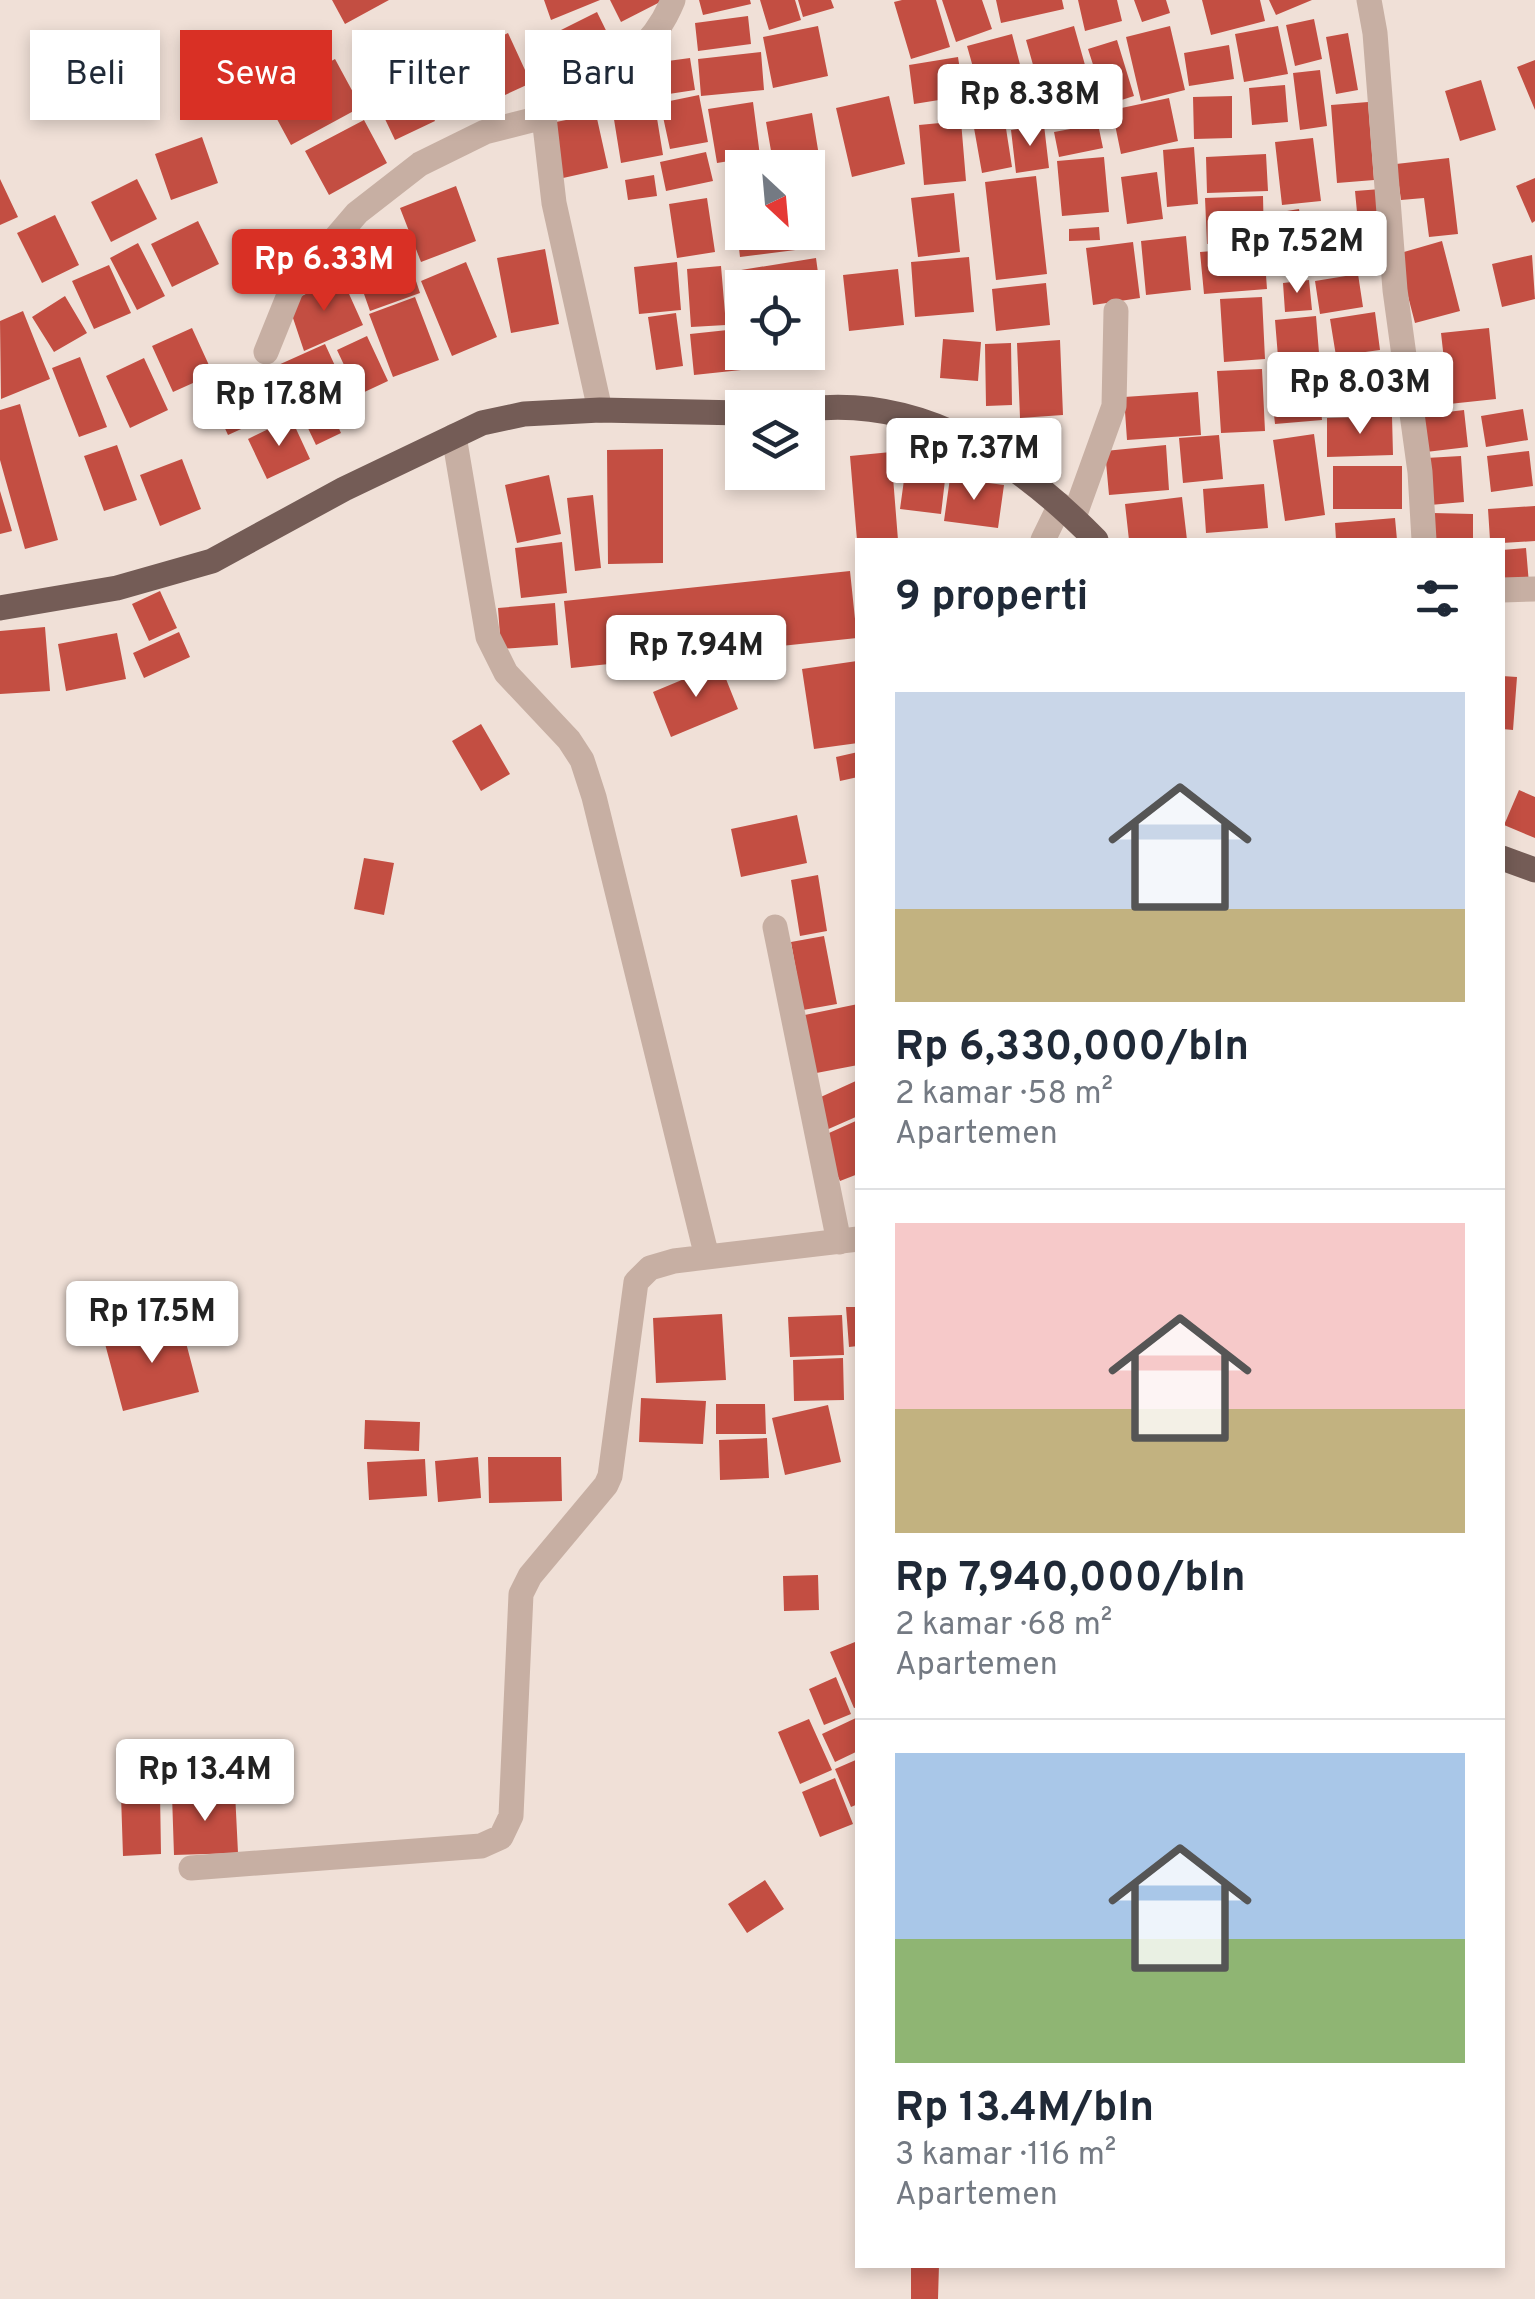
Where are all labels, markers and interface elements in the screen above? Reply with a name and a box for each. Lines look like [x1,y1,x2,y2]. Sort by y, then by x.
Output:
chip: Beli [30,30,160,120]
chip: Sewa [180,30,332,120]
chip: Filter [352,30,505,120]
chip: Baru [525,30,671,120]
pin: Rp 8.38M [927,64,1133,149]
text: Rp 8.38M [960,76,1100,116]
north arrow [725,150,825,250]
map controls [725,150,825,490]
pin: Rp 7.52M [1194,211,1400,296]
text: Rp 7.52M [1230,223,1364,263]
pin: Rp 6.33M [221,229,427,314]
text: Rp 6.33M [254,241,394,281]
button: locate [725,270,825,370]
pin: Rp 8.03M [1257,352,1463,437]
pin: Rp 17.8M [176,364,382,449]
text: Rp 8.03M [1289,364,1431,404]
text: Rp 17.8M [215,376,343,416]
button: layers [725,390,825,490]
pin: Rp 7.37M [871,418,1077,503]
text: Rp 7.37M [908,430,1040,470]
icon: filters [1410,571,1465,626]
text: 9 properti [895,572,1088,625]
pin: Rp 7.94M [593,615,799,700]
text: Rp 7.94M [628,627,764,667]
icon: home [1090,757,1270,937]
text: Rp 6,330,000/bln [895,1022,1249,1075]
text: 2 kamar · 58 m² [895,1075,1113,1115]
text: Apartemen [895,1115,1058,1155]
pin: Rp 17.5M [49,1281,255,1366]
icon: home [1090,1288,1270,1468]
text: Rp 17.5M [88,1293,216,1333]
text: Rp 7,940,000/bln [895,1553,1246,1606]
text: 2 kamar · 68 m² [895,1606,1112,1646]
text: Apartemen [895,1646,1058,1686]
pin: Rp 13.4M [102,1739,308,1824]
text: Rp 13.4M [138,1751,272,1791]
icon: home [1090,1818,1270,1998]
text: Rp 13.4M/bln [895,2083,1154,2136]
text: 3 kamar · 116 m² [895,2136,1116,2176]
text: Apartemen [895,2176,1058,2216]

